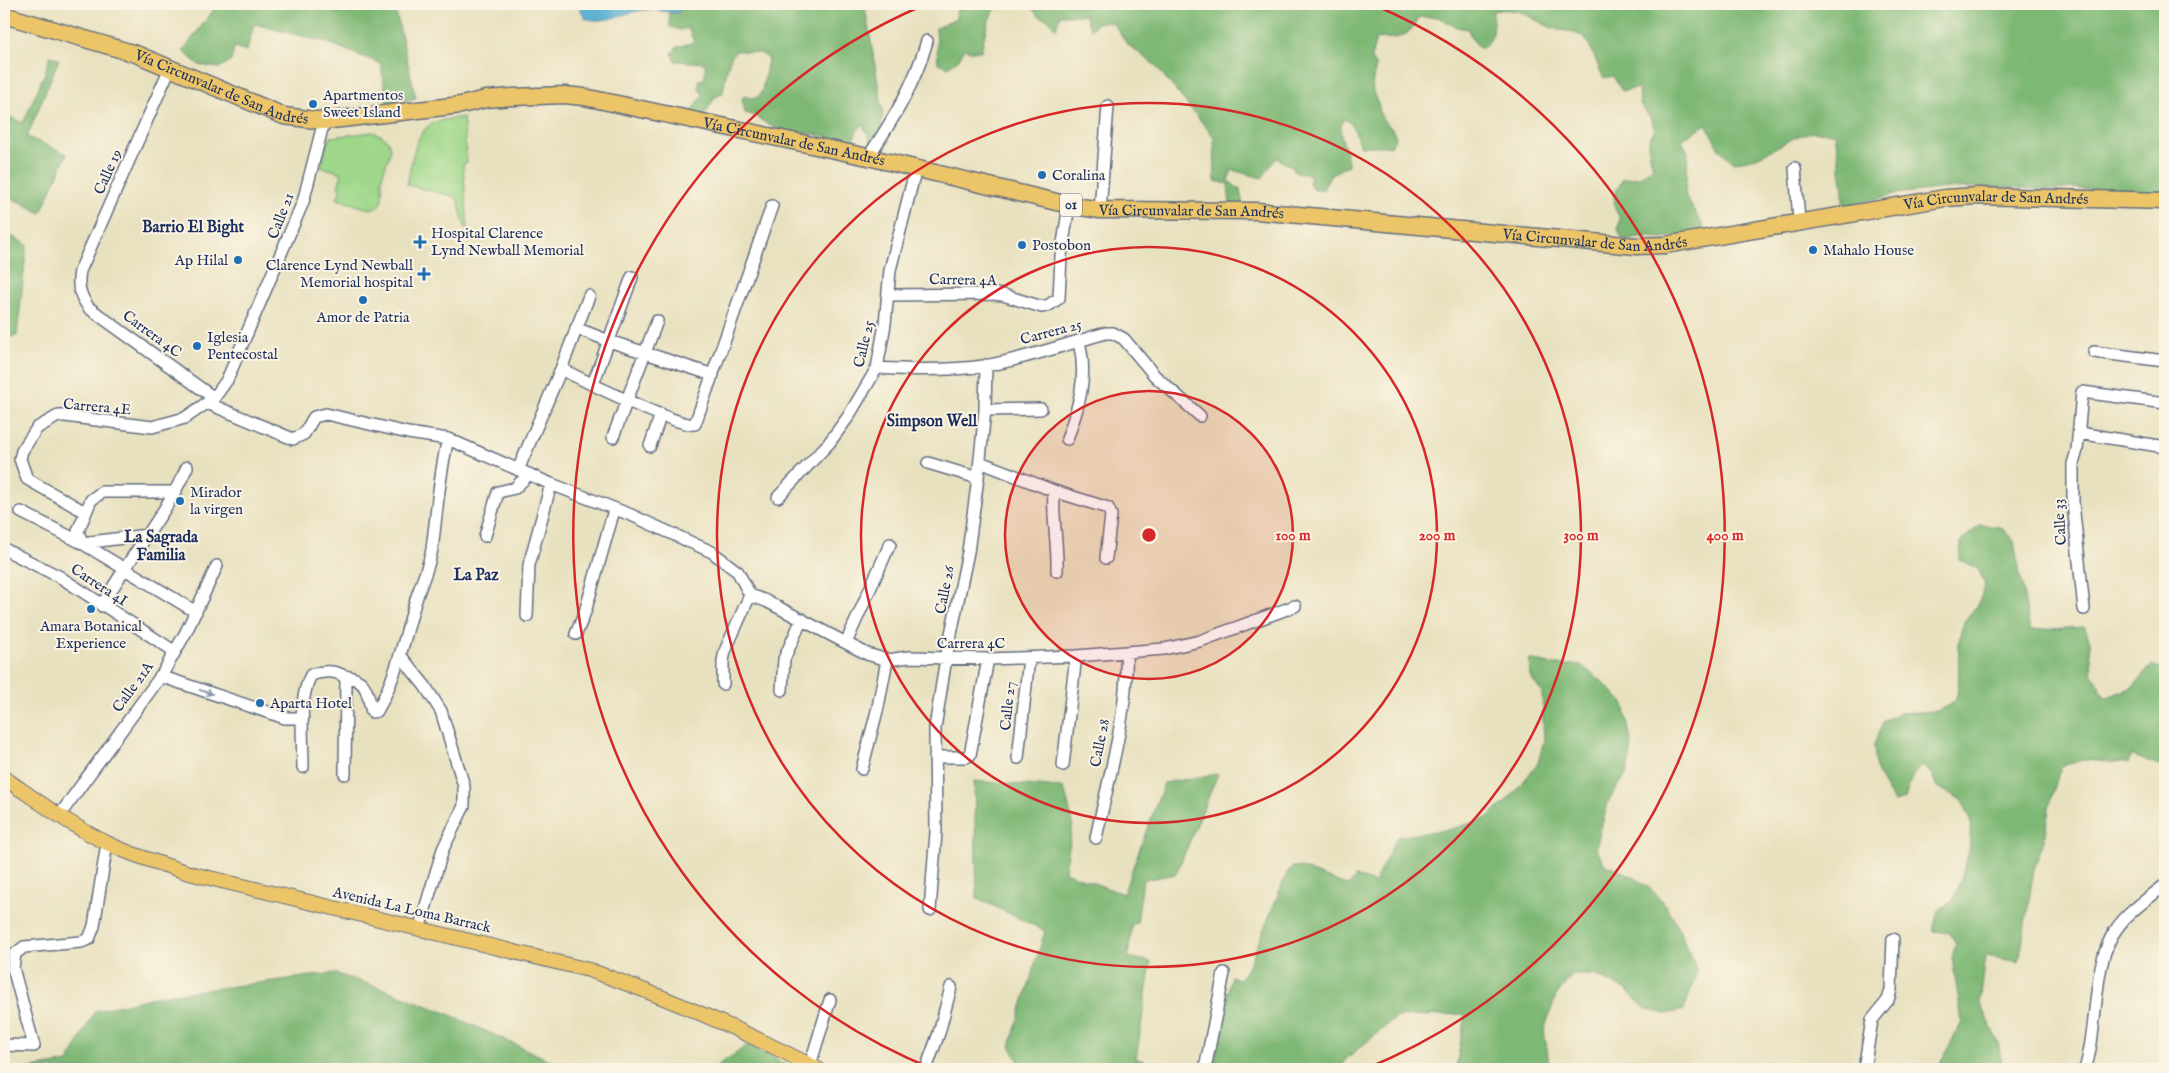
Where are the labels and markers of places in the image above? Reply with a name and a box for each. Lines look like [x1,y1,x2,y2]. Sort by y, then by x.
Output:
place label: Apartmentos Sweet Island [322,86,403,122]
marker: Apartmentos Sweet Island [307,98,319,110]
place label: Coralina [1052,166,1106,185]
marker: Coralina [1036,169,1048,181]
place label: Hospital Clarence Lynd Newball Memorial [431,224,585,260]
marker: Hospital Clarence Lynd Newball Memorial [413,235,427,249]
place label: Postobon [1032,236,1091,255]
marker: Postobon [1016,239,1028,251]
place label: Mahalo House [1823,241,1914,260]
marker: Mahalo House [1807,244,1819,256]
place label: Ap Hilal [174,251,229,270]
marker: Ap Hilal [232,254,244,266]
place label: Clarence Lynd Newball Memorial hospital [266,256,414,292]
marker: Clarence Lynd Newball Memorial hospital [417,267,431,281]
marker: Amor de Patria [357,294,369,306]
place label: Amor de Patria [316,308,410,327]
place label: Iglesia Pentecostal [207,328,279,364]
marker: Iglesia Pentecostal [191,340,203,352]
place label: Mirador la virgen [190,483,243,519]
marker: Mirador la virgen [174,495,186,507]
centre of rings [1140,526,1158,544]
marker: Amara Botanical Experience [85,603,97,615]
place label: Amara Botanical Experience [39,617,143,653]
place label: Aparta Hotel [269,694,353,713]
marker: Aparta Hotel [254,697,266,709]

